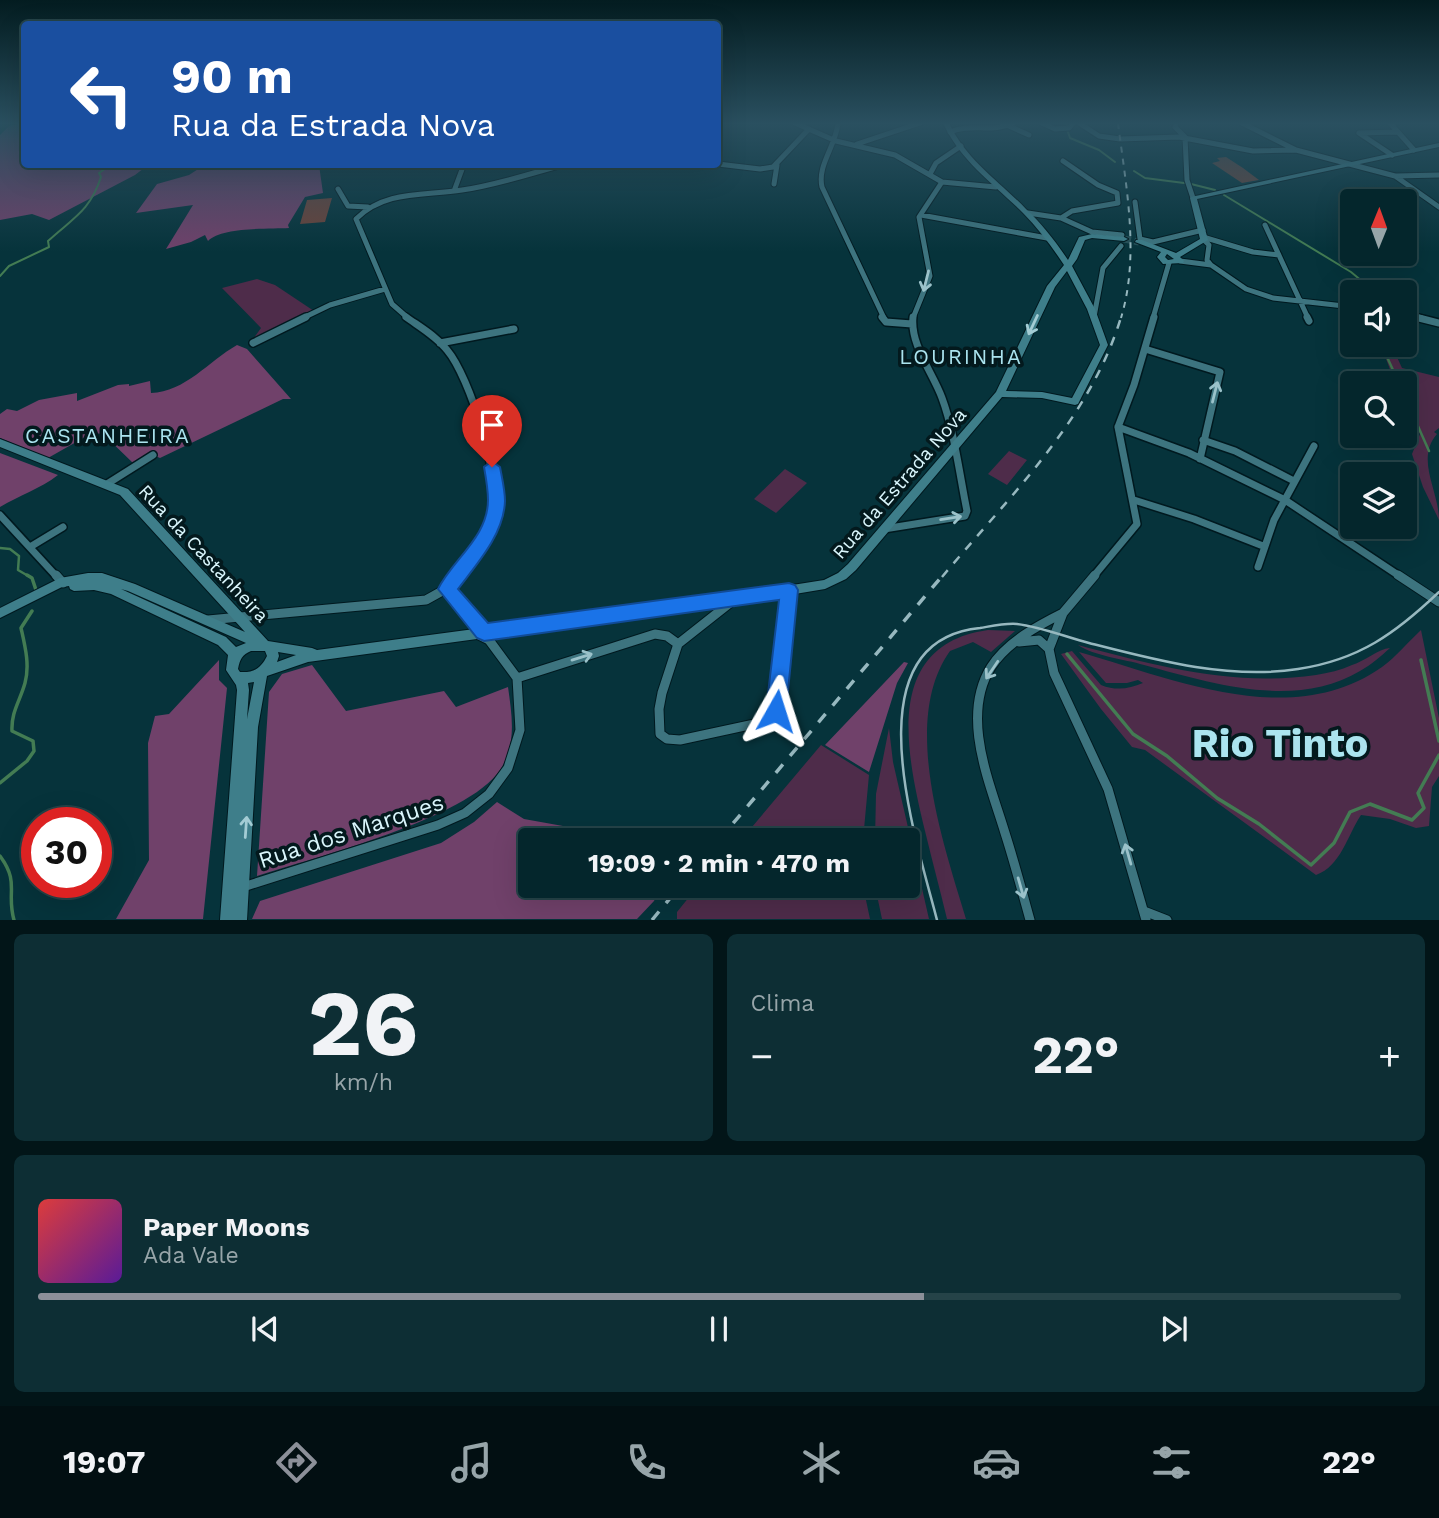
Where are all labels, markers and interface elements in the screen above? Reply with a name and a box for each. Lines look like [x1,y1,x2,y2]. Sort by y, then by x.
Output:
text: 90 m [171,47,293,105]
icon: left [56,49,147,140]
text: Rua da Estrada Nova [171,106,495,144]
north arrow [1340,189,1418,266]
map controls [1340,189,1417,539]
one-way arrow [919,270,932,292]
button: sound [1340,280,1417,357]
one-way arrow [1026,314,1039,335]
district label: LOURINHA [899,344,1023,369]
button: search [1340,371,1417,448]
one-way arrow [1209,381,1222,404]
pin [462,395,522,467]
street label: Rua da Estrada Nova [828,403,971,563]
icon: arrive [473,406,511,444]
district label: CASTANHEIRA [25,423,191,448]
button: layers [1340,462,1417,539]
street label: Rua da Castanheira [134,480,274,627]
one-way arrow [939,511,962,524]
one-way arrow [570,650,592,663]
one-way arrow [985,660,999,679]
position arrow [739,674,813,748]
district label: Rio Tinto [1191,720,1369,767]
street label: Rua dos Marques [255,789,447,874]
speed limit sign: 30 [21,807,112,898]
one-way arrow [239,816,252,839]
one-way arrow [1121,843,1134,865]
text: 19:09 · 2 min · 470 m [588,848,850,878]
one-way arrow [1016,877,1029,899]
text: 26 [308,970,418,1077]
text: Clima [751,990,814,1017]
text: 22° [1032,1025,1120,1086]
text: − [751,1034,773,1078]
text: + [1378,1034,1401,1078]
text: km/h [334,1069,393,1096]
text: Paper Moons [143,1212,310,1242]
text: Ada Vale [143,1242,239,1269]
icon: previous [246,1310,284,1348]
icon: pause [700,1310,738,1348]
icon: next [1155,1310,1193,1348]
icon: directions [272,1438,321,1487]
icon: music [447,1438,496,1487]
icon: phone [622,1438,671,1487]
icon: climate [797,1438,846,1487]
icon: car [972,1438,1021,1487]
icon: filters [1147,1438,1196,1487]
text: 19:07 [63,1443,145,1481]
text: 22° [1322,1443,1376,1481]

